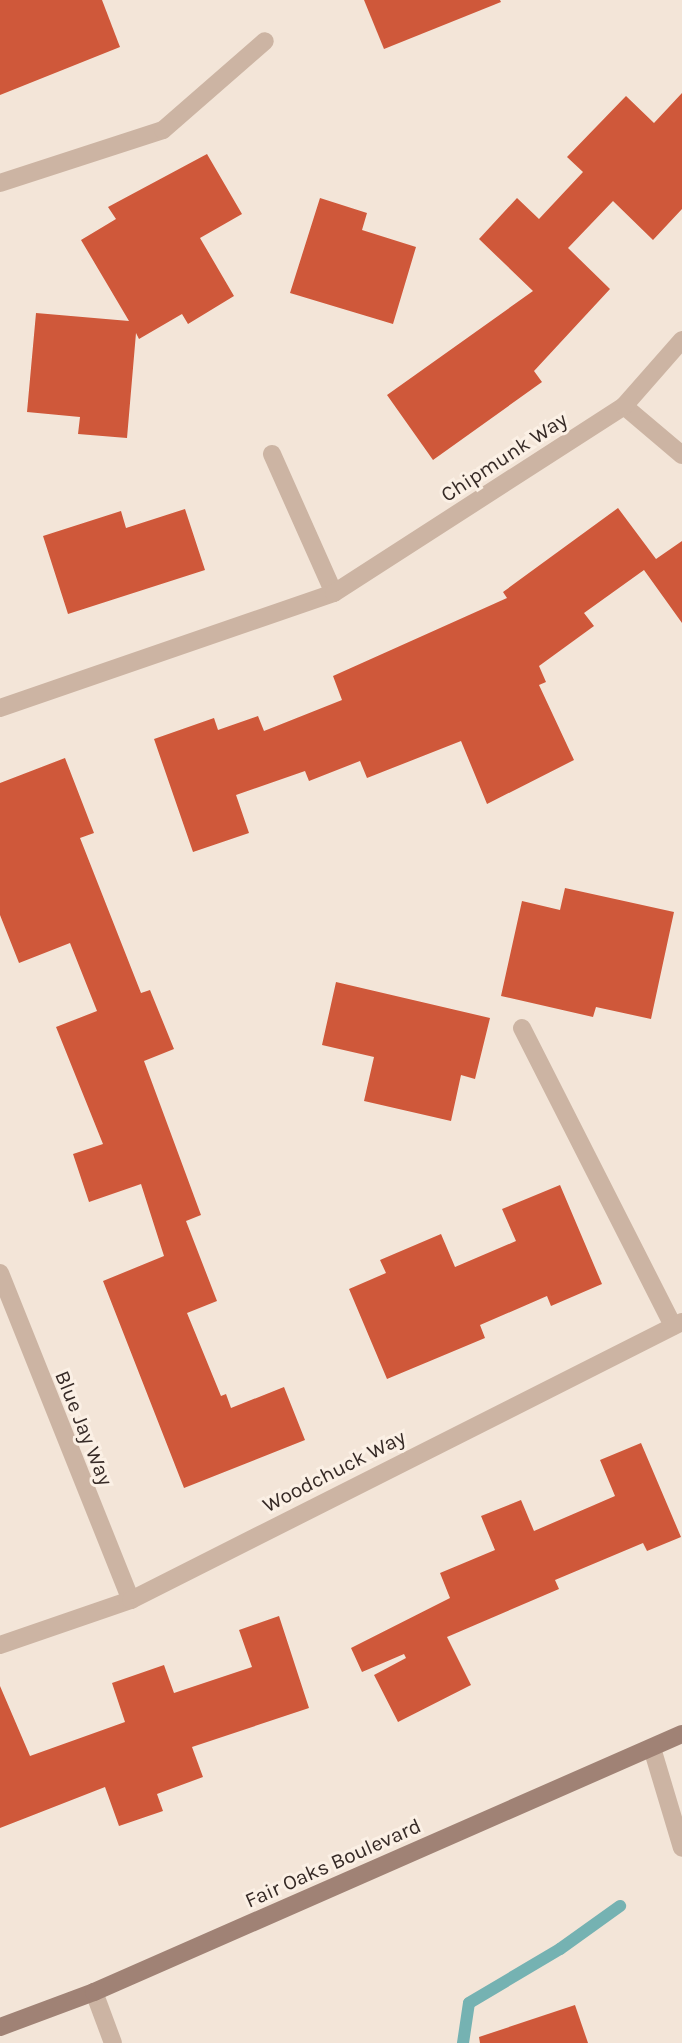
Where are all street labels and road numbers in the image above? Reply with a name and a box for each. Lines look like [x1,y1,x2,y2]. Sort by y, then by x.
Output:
street label: Chipmunk Way [436,407,572,507]
street label: Blue Jay Way [50,1367,118,1489]
street label: Woodchuck Way [258,1424,410,1518]
street label: Fair Oaks Boulevard [241,1813,425,1913]

